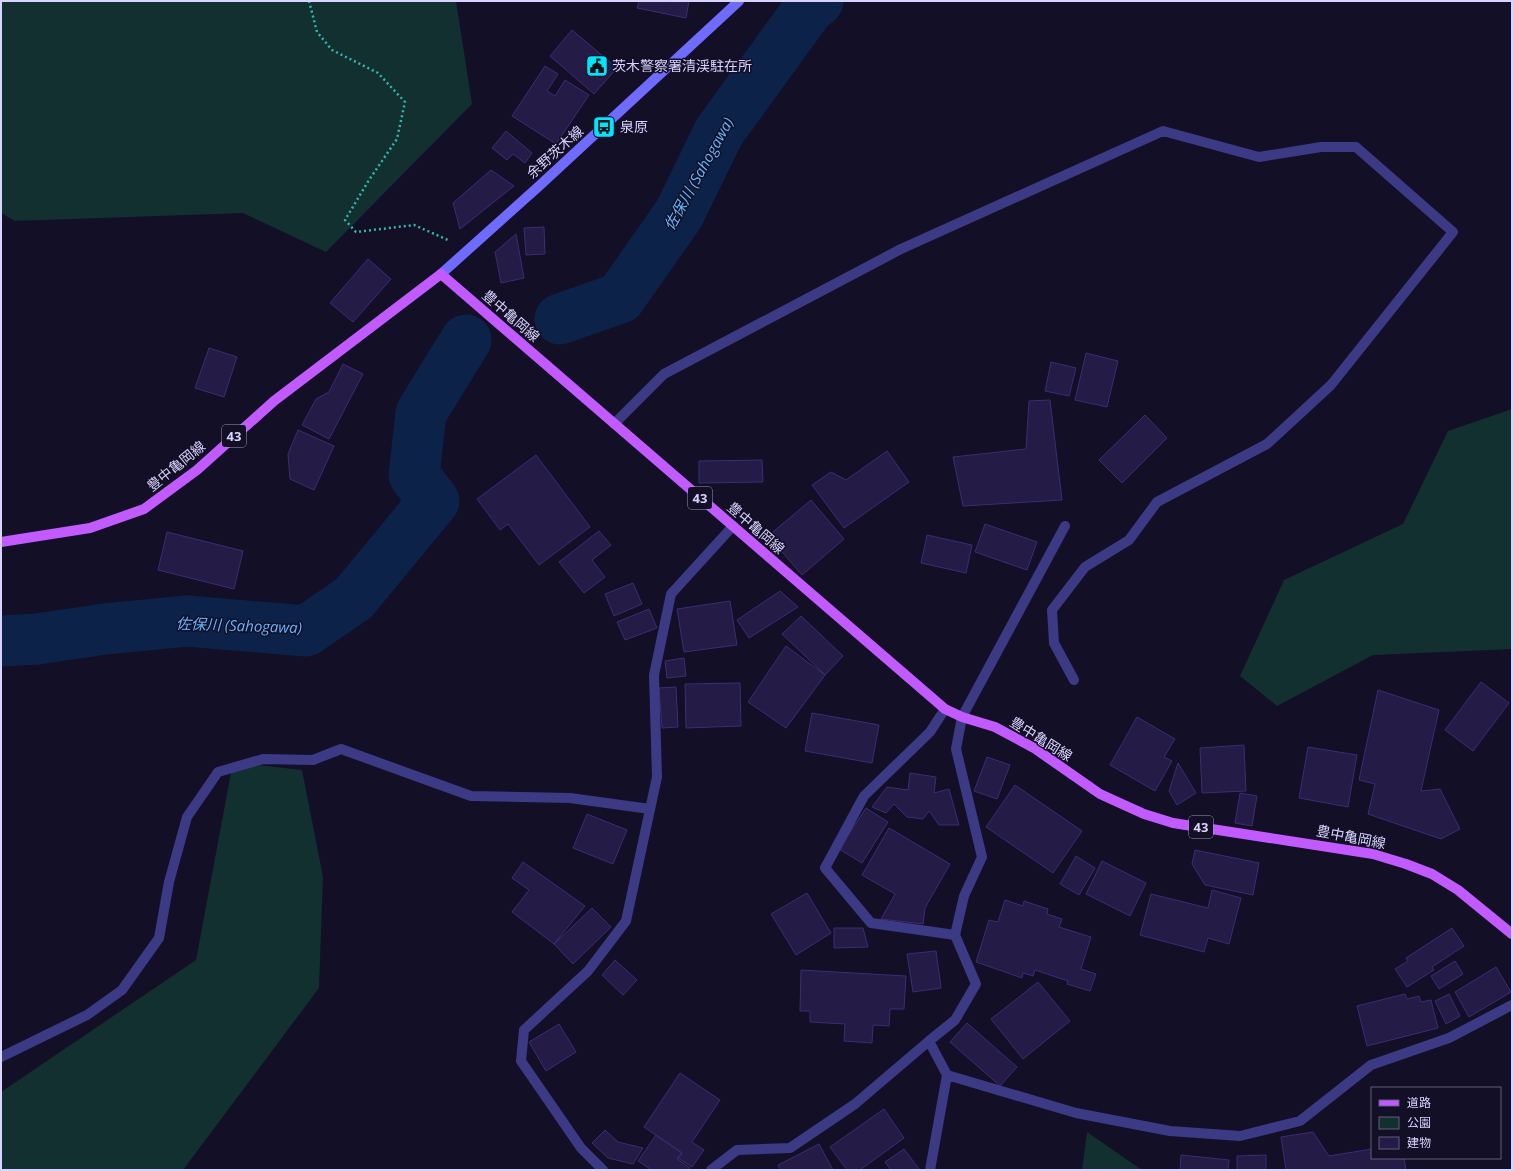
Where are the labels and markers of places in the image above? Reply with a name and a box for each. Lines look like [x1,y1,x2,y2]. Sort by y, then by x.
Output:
public building icon: 茨木警察署清渓駐在所 [584,53,610,79]
place label: 茨木警察署清渓駐在所 [612,56,752,75]
bus stop icon: 泉原 [591,114,617,140]
place label: 泉原 [620,117,648,136]

